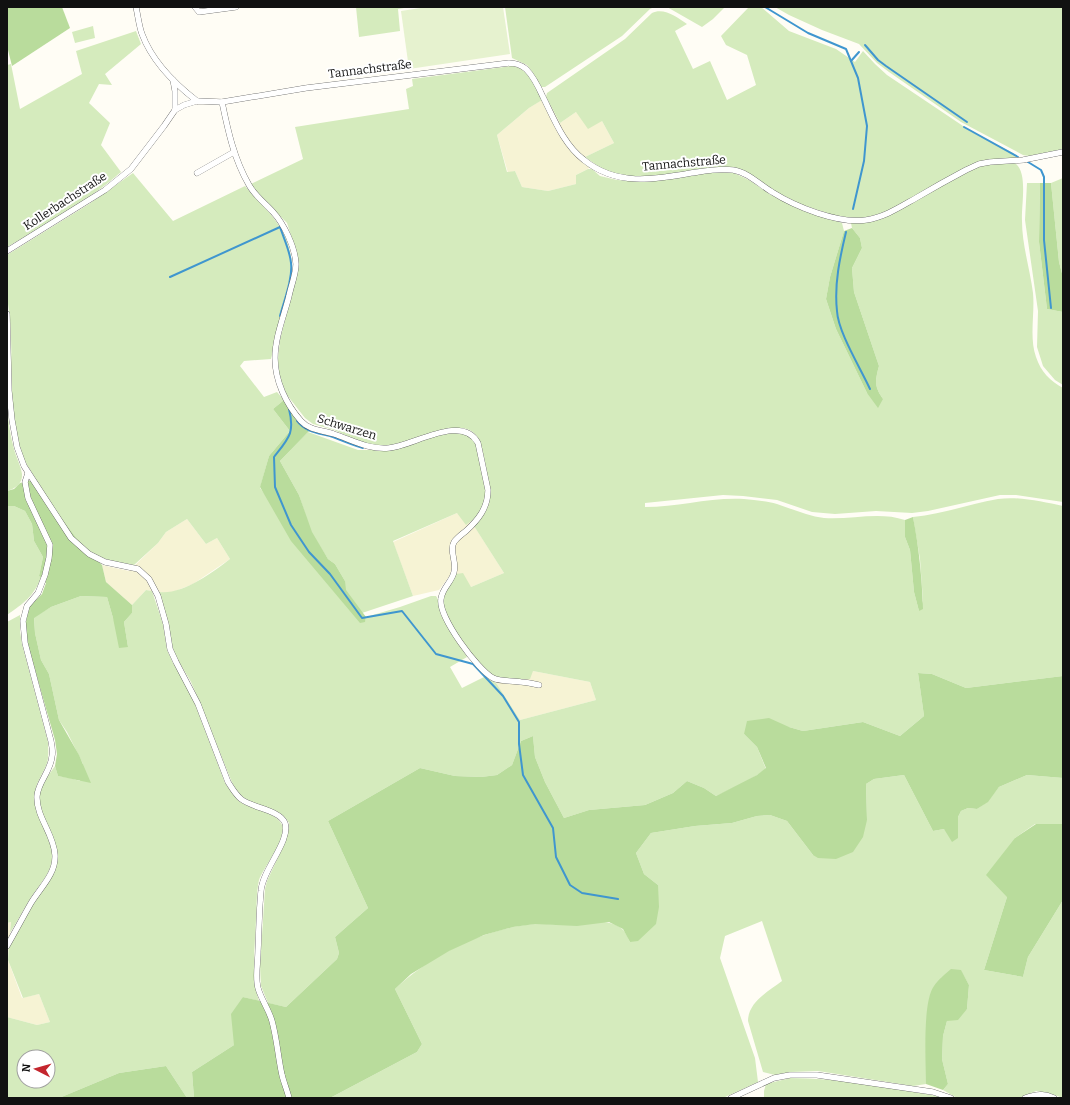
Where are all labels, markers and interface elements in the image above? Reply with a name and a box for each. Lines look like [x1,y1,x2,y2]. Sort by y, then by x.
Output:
street label: Tannachstraße [328,57,412,81]
street label: Tannachstraße [642,152,726,174]
street label: Kollerbachstraße [21,169,109,233]
street label: Schwarzen [316,411,379,443]
north arrow [16,1049,56,1089]
text: N [20,1063,34,1073]

